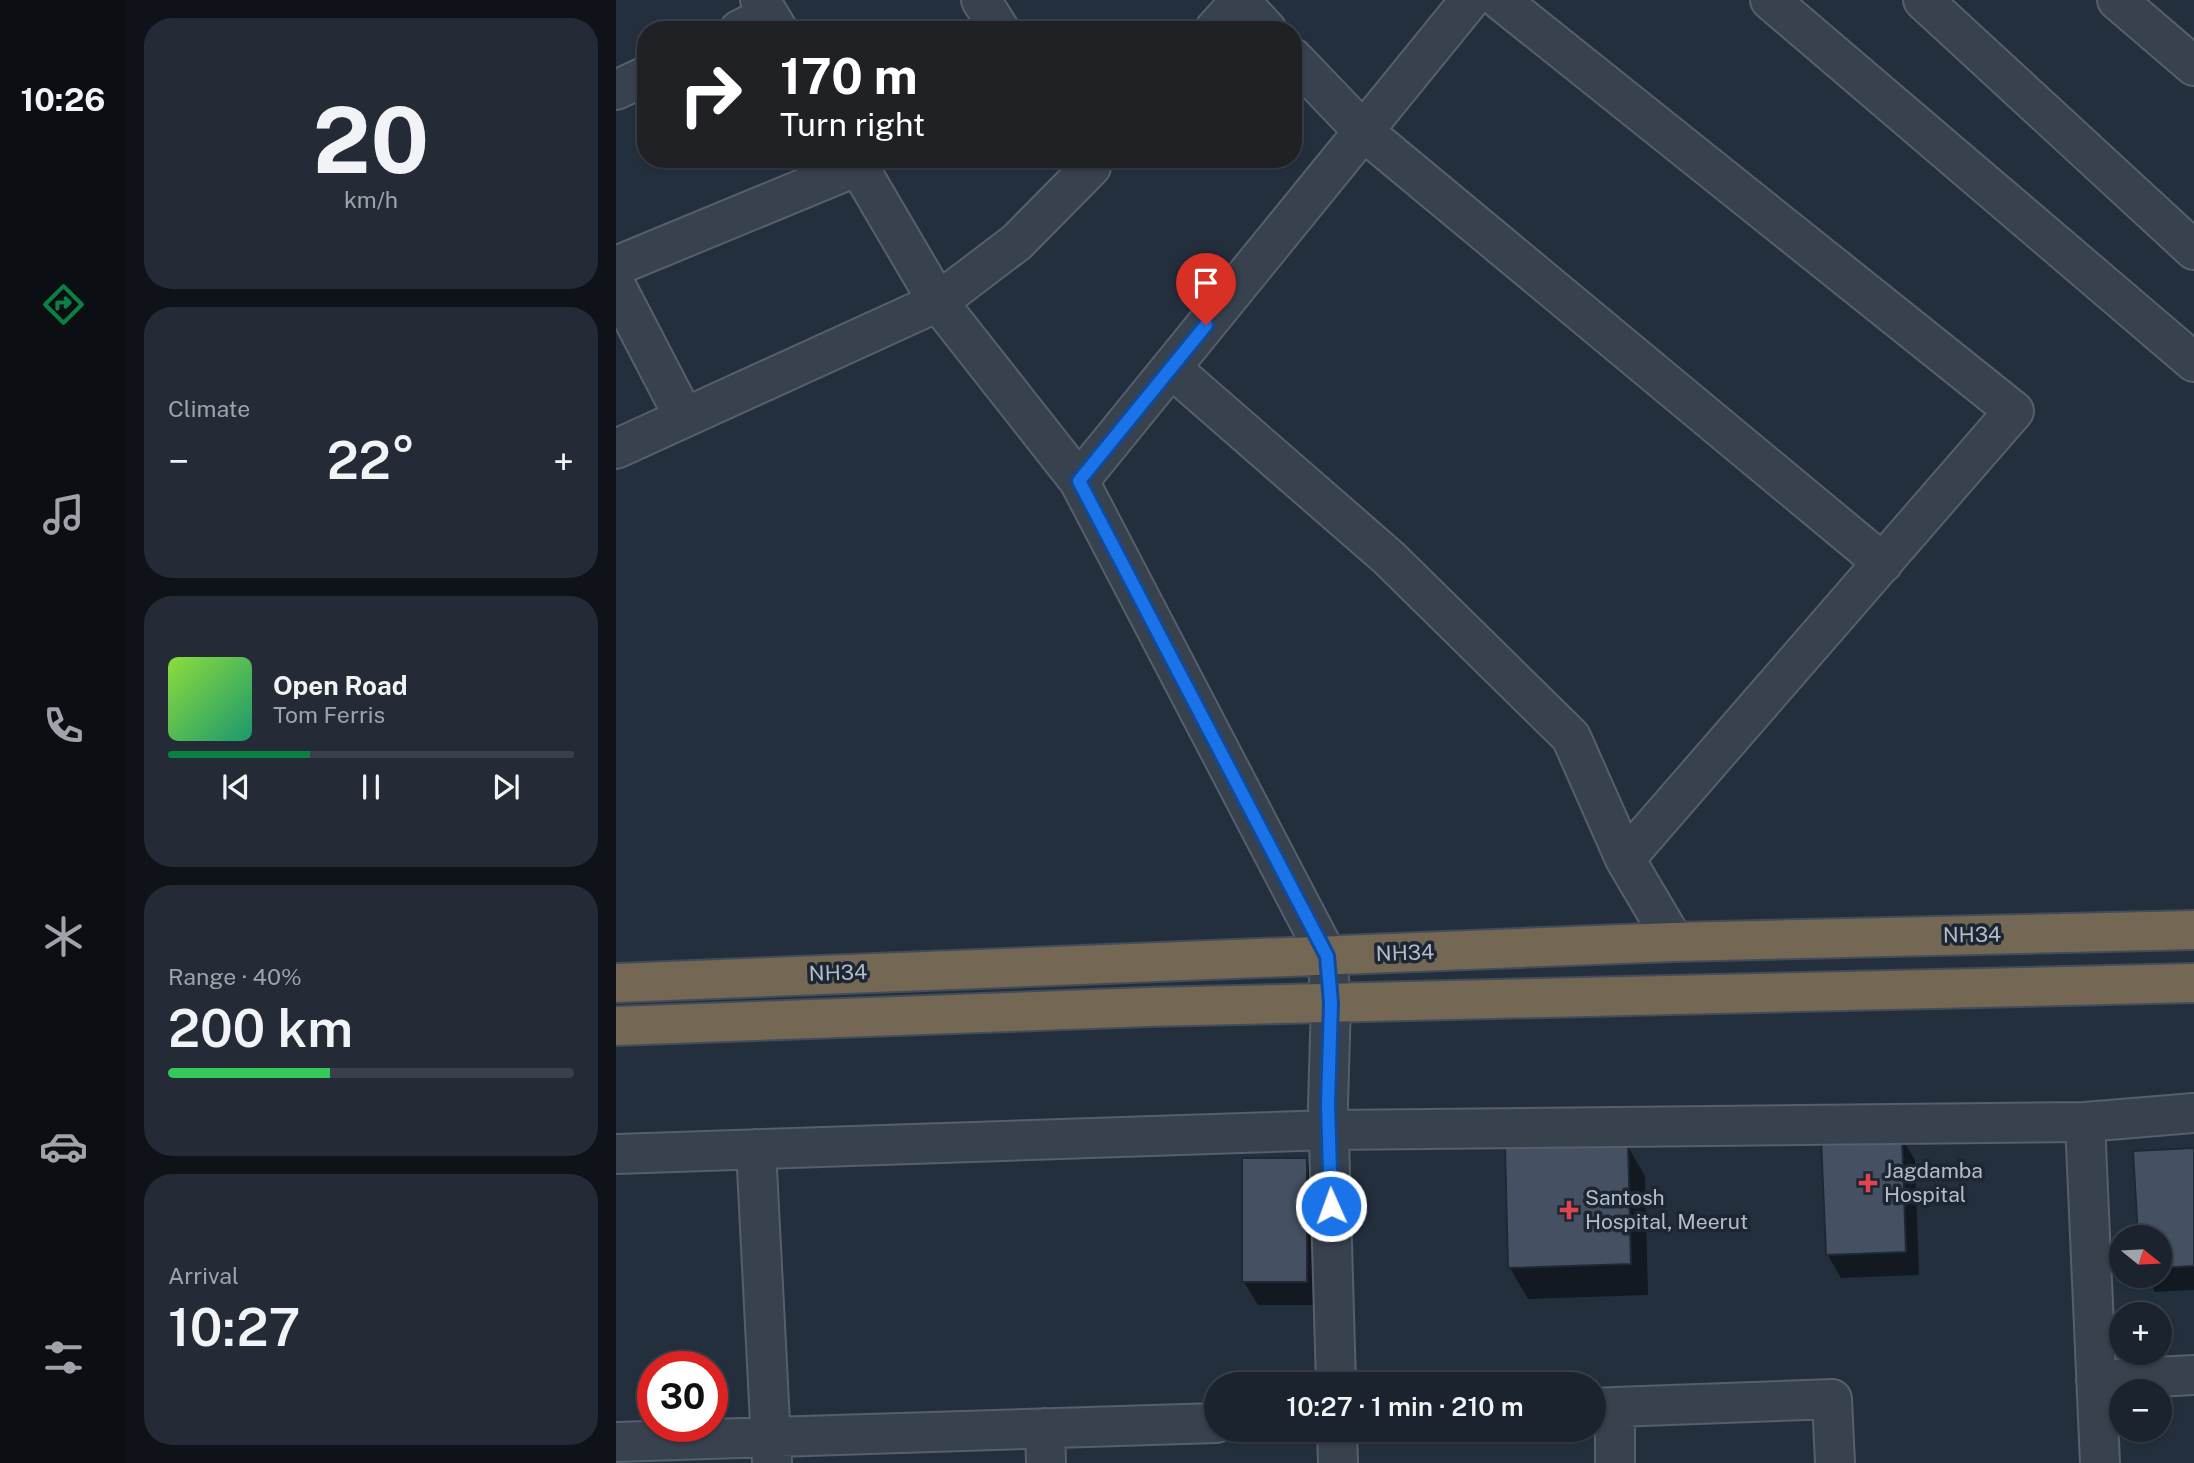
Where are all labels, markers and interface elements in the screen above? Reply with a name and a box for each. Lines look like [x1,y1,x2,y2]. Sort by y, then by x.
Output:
text: 170 m [780,47,918,105]
icon: right [665,49,756,140]
text: 10:26 [20,81,106,118]
text: 20 [313,87,429,193]
text: Turn right [780,106,925,143]
text: km/h [344,186,398,213]
pin [1176,253,1236,325]
icon: arrive [1187,264,1225,302]
icon: directions [39,280,88,329]
text: Climate [168,395,250,422]
text: 22° [327,430,415,491]
text: − [168,439,189,484]
text: + [553,439,574,484]
icon: music [39,490,88,539]
text: Open Road [273,670,408,701]
icon: phone [39,701,88,750]
text: Tom Ferris [273,701,385,728]
icon: previous [217,768,255,806]
icon: pause [352,768,390,806]
icon: next [487,768,525,806]
icon: climate [39,912,88,961]
street label: NH34 [1943,921,2001,948]
street label: NH34 [1375,939,1435,966]
street label: NH34 [808,959,868,986]
text: Range · 40% [168,963,302,990]
text: 200 km [168,998,353,1059]
icon: car [39,1122,88,1171]
place label: Jagdamba Hospital [1884,1158,1983,1207]
position arrow [1294,1169,1368,1243]
marker: Jagdamba Hospital [1858,1173,1878,1193]
place label: Santosh Hospital, Meerut [1585,1185,1748,1234]
marker: Santosh Hospital, Meerut [1559,1200,1579,1220]
north arrow [2109,1225,2172,1288]
map controls [2109,1225,2172,1442]
text: Arrival [168,1262,239,1289]
text: 10:27 [168,1297,301,1358]
button: + [2109,1302,2172,1365]
icon: filters [39,1333,88,1382]
speed limit sign: 30 [637,1351,728,1442]
button: − [2109,1379,2172,1442]
text: 10:27 · 1 min · 210 m [1286,1391,1524,1422]

